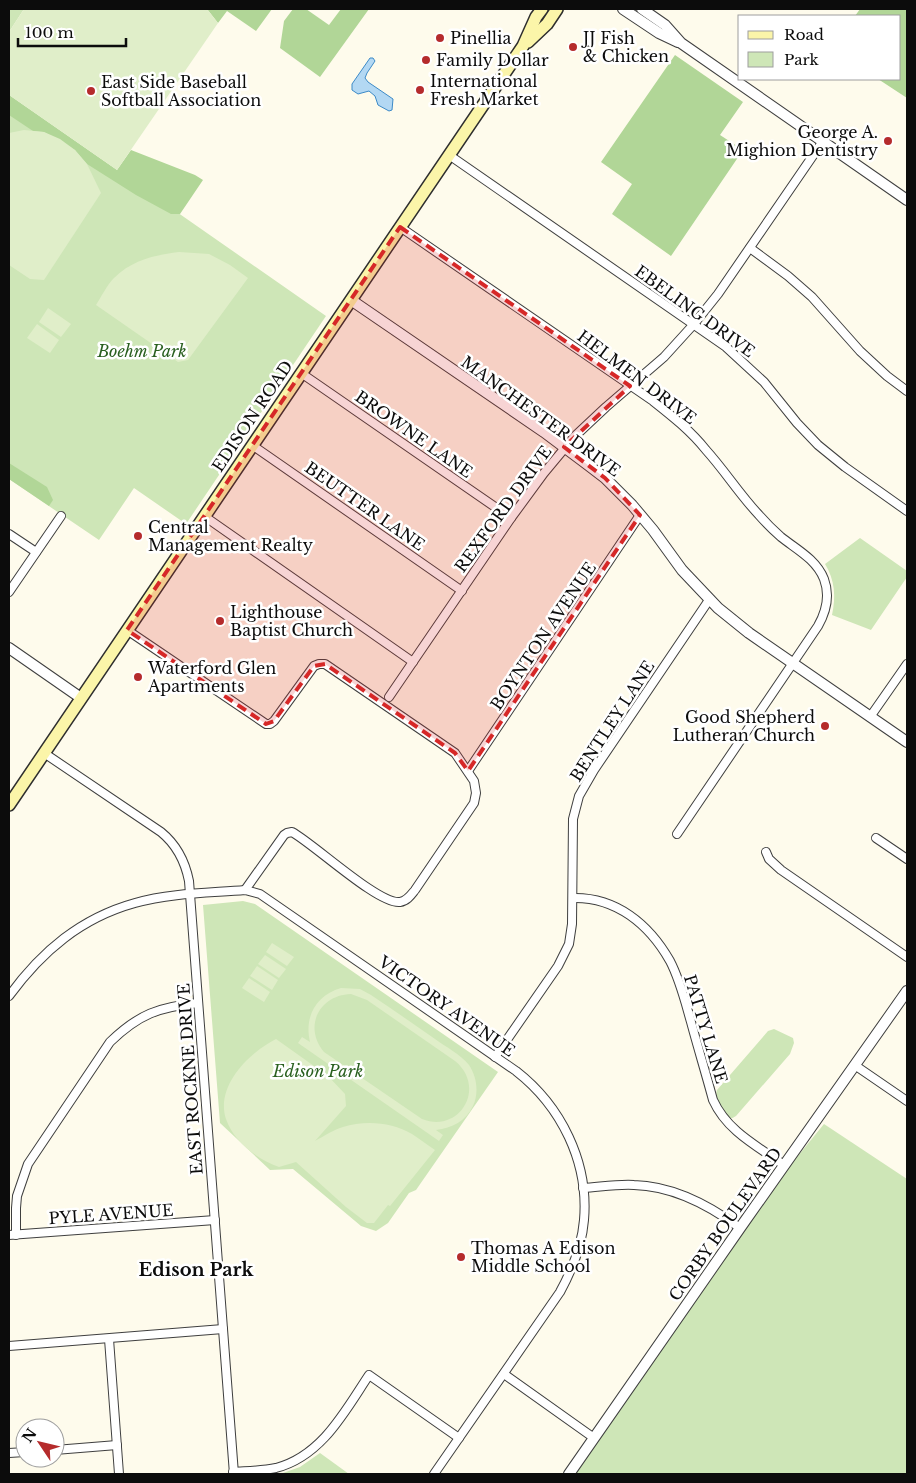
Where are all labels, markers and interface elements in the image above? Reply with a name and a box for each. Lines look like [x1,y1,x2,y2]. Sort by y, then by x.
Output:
scale bar [18,15,125,47]
legend [738,15,901,80]
text: 100 m [25,23,74,42]
text: Road [784,25,824,44]
place label: Pinellia [450,28,511,48]
place label: JJ Fish & Chicken [581,28,669,66]
marker: Pinellia [434,32,446,44]
marker: JJ Fish & Chicken [567,41,579,53]
place label: Family Dollar [436,50,549,70]
text: Park [784,50,820,69]
marker: Family Dollar [420,54,432,66]
place label: International Fresh Market [430,71,538,109]
place label: East Side Baseball Softball Association [101,72,261,110]
marker: International Fresh Market [414,84,426,96]
marker: East Side Baseball Softball Association [85,85,97,97]
place label: George A. Mighion Dentistry [726,122,879,160]
marker: George A. Mighion Dentistry [882,135,894,147]
street label: EBELING DRIVE [631,261,759,361]
street label: HELMEN DRIVE [574,326,700,428]
park label: Boehm Park [96,341,187,361]
street label: MANCHESTER DRIVE [457,351,625,481]
street label: EDISON ROAD [207,357,297,475]
street label: BROWNE LANE [351,386,477,482]
street label: REXFORD DRIVE [450,442,556,576]
street label: BEUTTER LANE [301,457,429,555]
place label: Central Management Realty [148,517,314,555]
marker: Central Management Realty [132,530,144,542]
street label: BOYNTON AVENUE [486,558,600,714]
place label: Lighthouse Baptist Church [230,602,353,640]
marker: Lighthouse Baptist Church [214,615,226,627]
street label: BENTLEY LANE [565,657,659,785]
place label: Waterford Glen Apartments [147,658,276,696]
marker: Waterford Glen Apartments [132,671,144,683]
place label: Good Shepherd Lutheran Church [673,707,815,745]
marker: Good Shepherd Lutheran Church [819,720,831,732]
street label: VICTORY AVENUE [374,951,519,1061]
street label: PATTY LANE [680,972,732,1086]
street label: EAST ROCKNE DRIVE [173,983,207,1175]
park label: Edison Park [272,1061,363,1081]
street label: CORBY BOULEVARD [664,1144,786,1304]
street label: PYLE AVENUE [48,1200,174,1228]
place label: Thomas A Edison Middle School [471,1238,615,1276]
marker: Thomas A Edison Middle School [455,1251,467,1263]
district label: Edison Park [139,1259,254,1281]
north arrow [15,1418,65,1468]
text: N [18,1425,41,1446]

